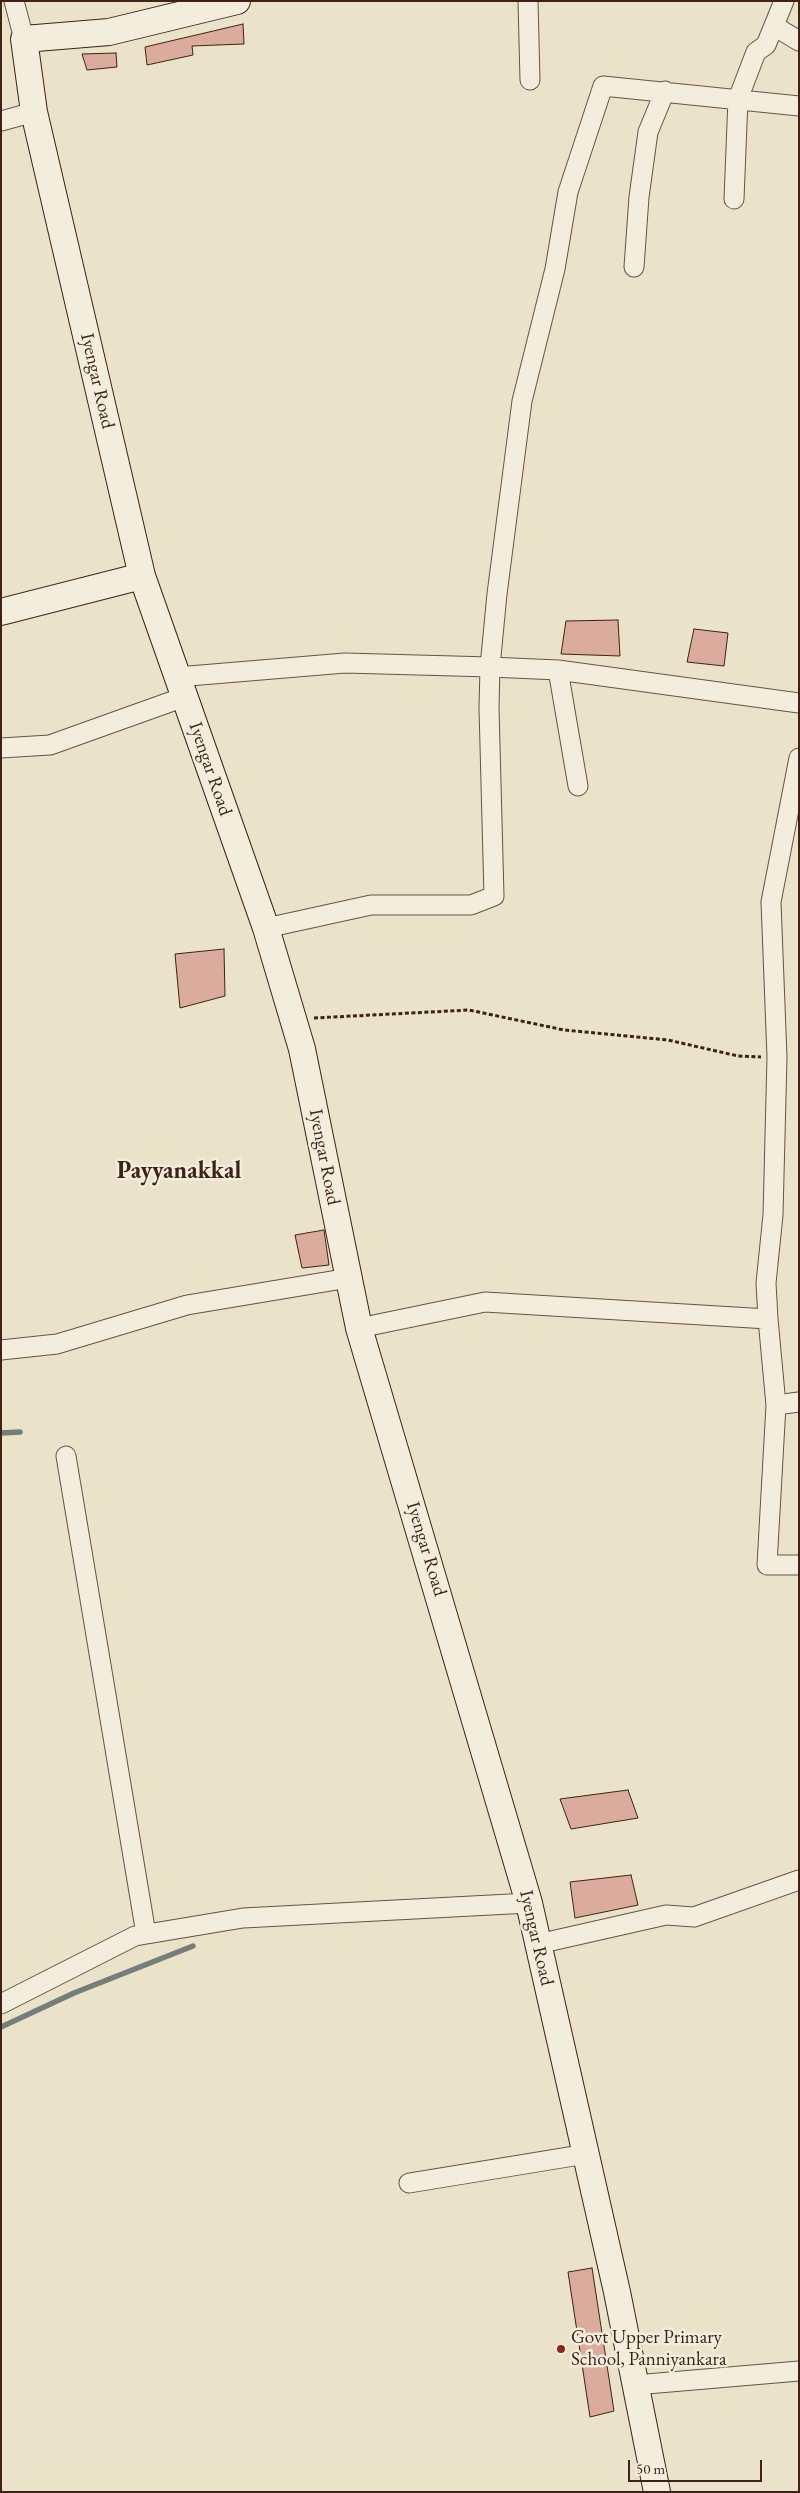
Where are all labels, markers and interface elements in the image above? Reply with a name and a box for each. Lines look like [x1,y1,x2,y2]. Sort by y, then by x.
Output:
street label: Iyengar Road [75,331,119,431]
street label: Iyengar Road [183,719,237,819]
street label: Iyengar Road [304,1107,344,1207]
district label: Payyanakkal [117,1157,241,1185]
street label: Iyengar Road [401,1499,451,1599]
street label: Iyengar Road [514,1888,558,1988]
place label: Govt Upper Primary School, Panniyankara [571,2327,727,2371]
marker: Govt Upper Primary School, Panniyankara [555,2343,567,2355]
scale bar [630,2450,764,2482]
text: 50 m [636,2459,665,2478]

